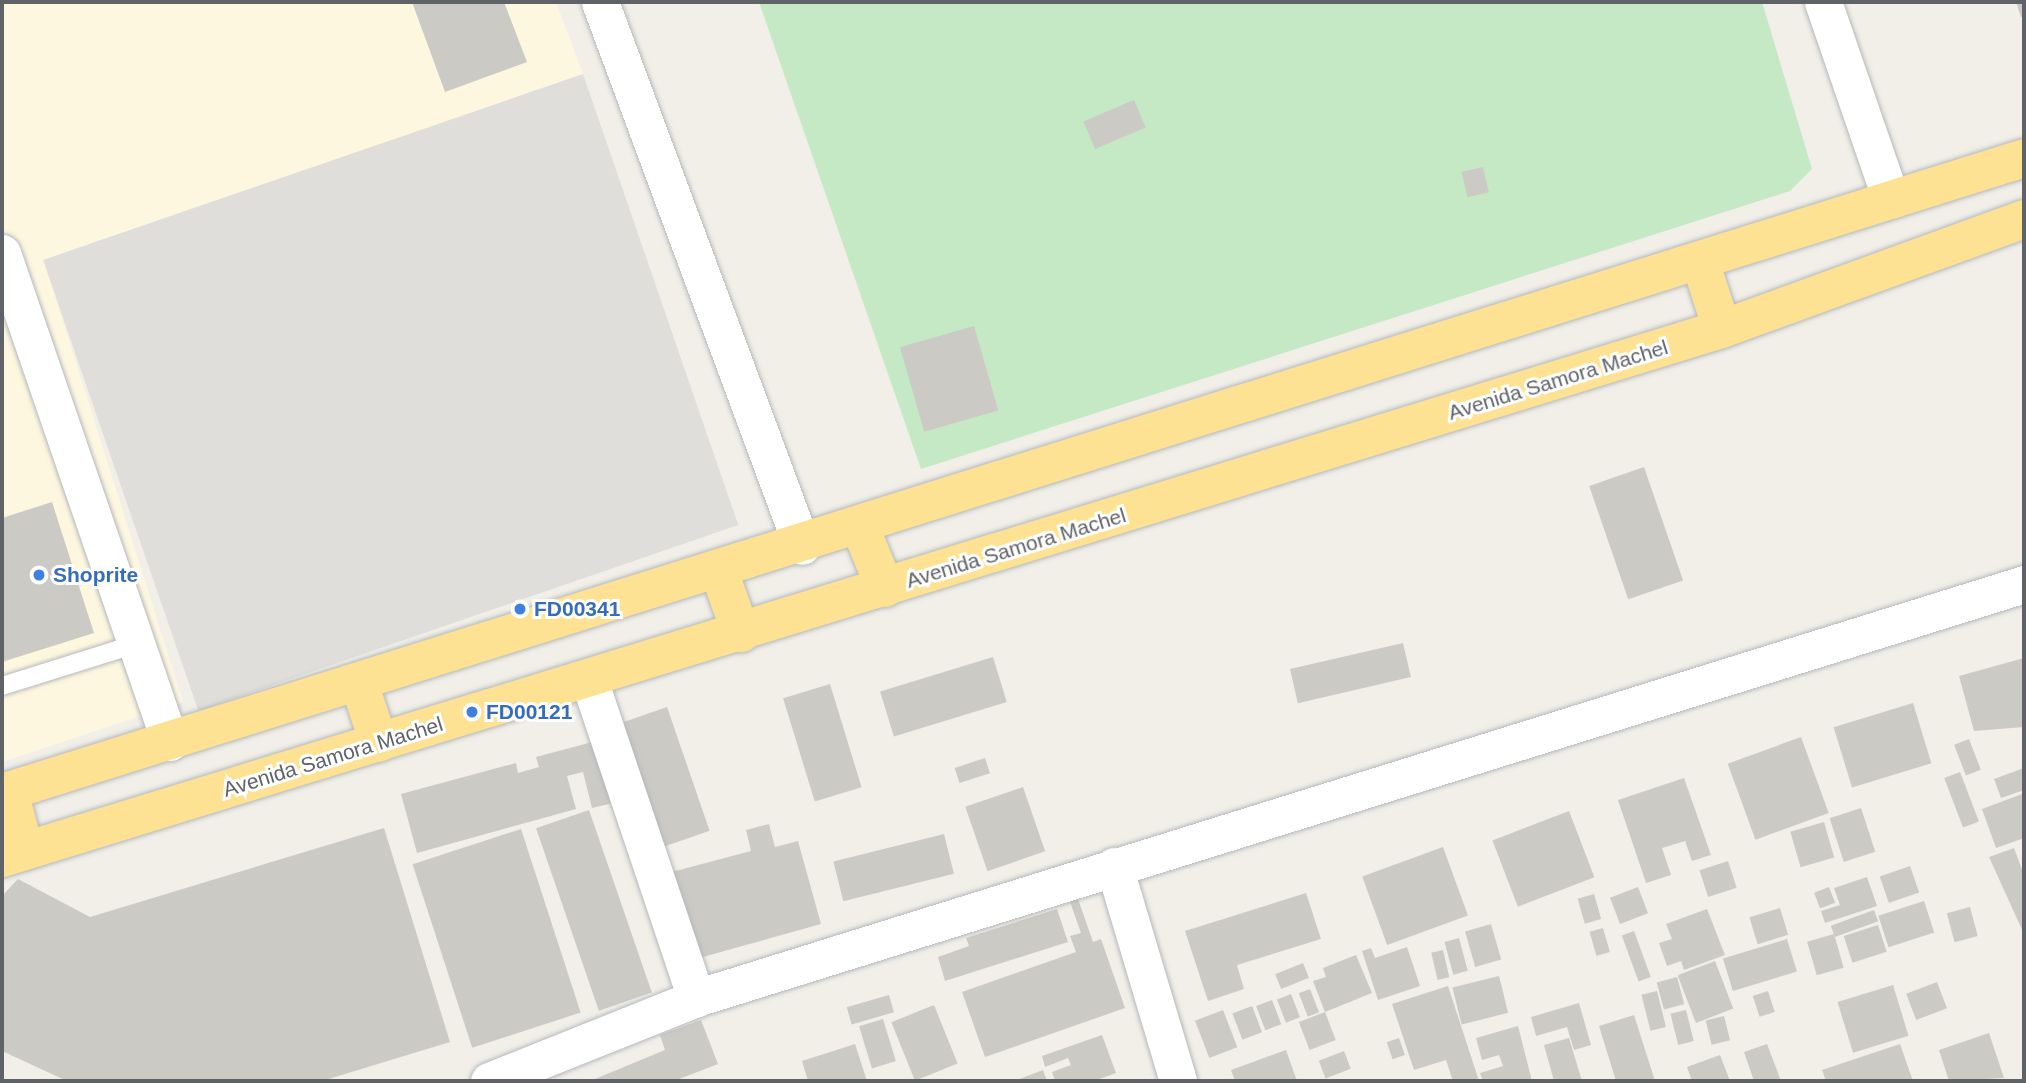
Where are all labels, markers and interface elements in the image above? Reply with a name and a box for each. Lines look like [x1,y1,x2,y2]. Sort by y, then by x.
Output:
street label: Avenida Samora Machel [1445,335,1671,425]
street label: Avenida Samora Machel [903,503,1129,593]
place label: Shoprite [53,562,138,588]
marker: Shoprite [31,567,47,583]
place label: FD00341 [534,596,620,622]
marker: FD00341 [512,601,528,617]
place label: FD00121 [486,699,572,725]
marker: FD00121 [464,704,480,720]
street label: Avenida Samora Machel [220,712,446,802]

